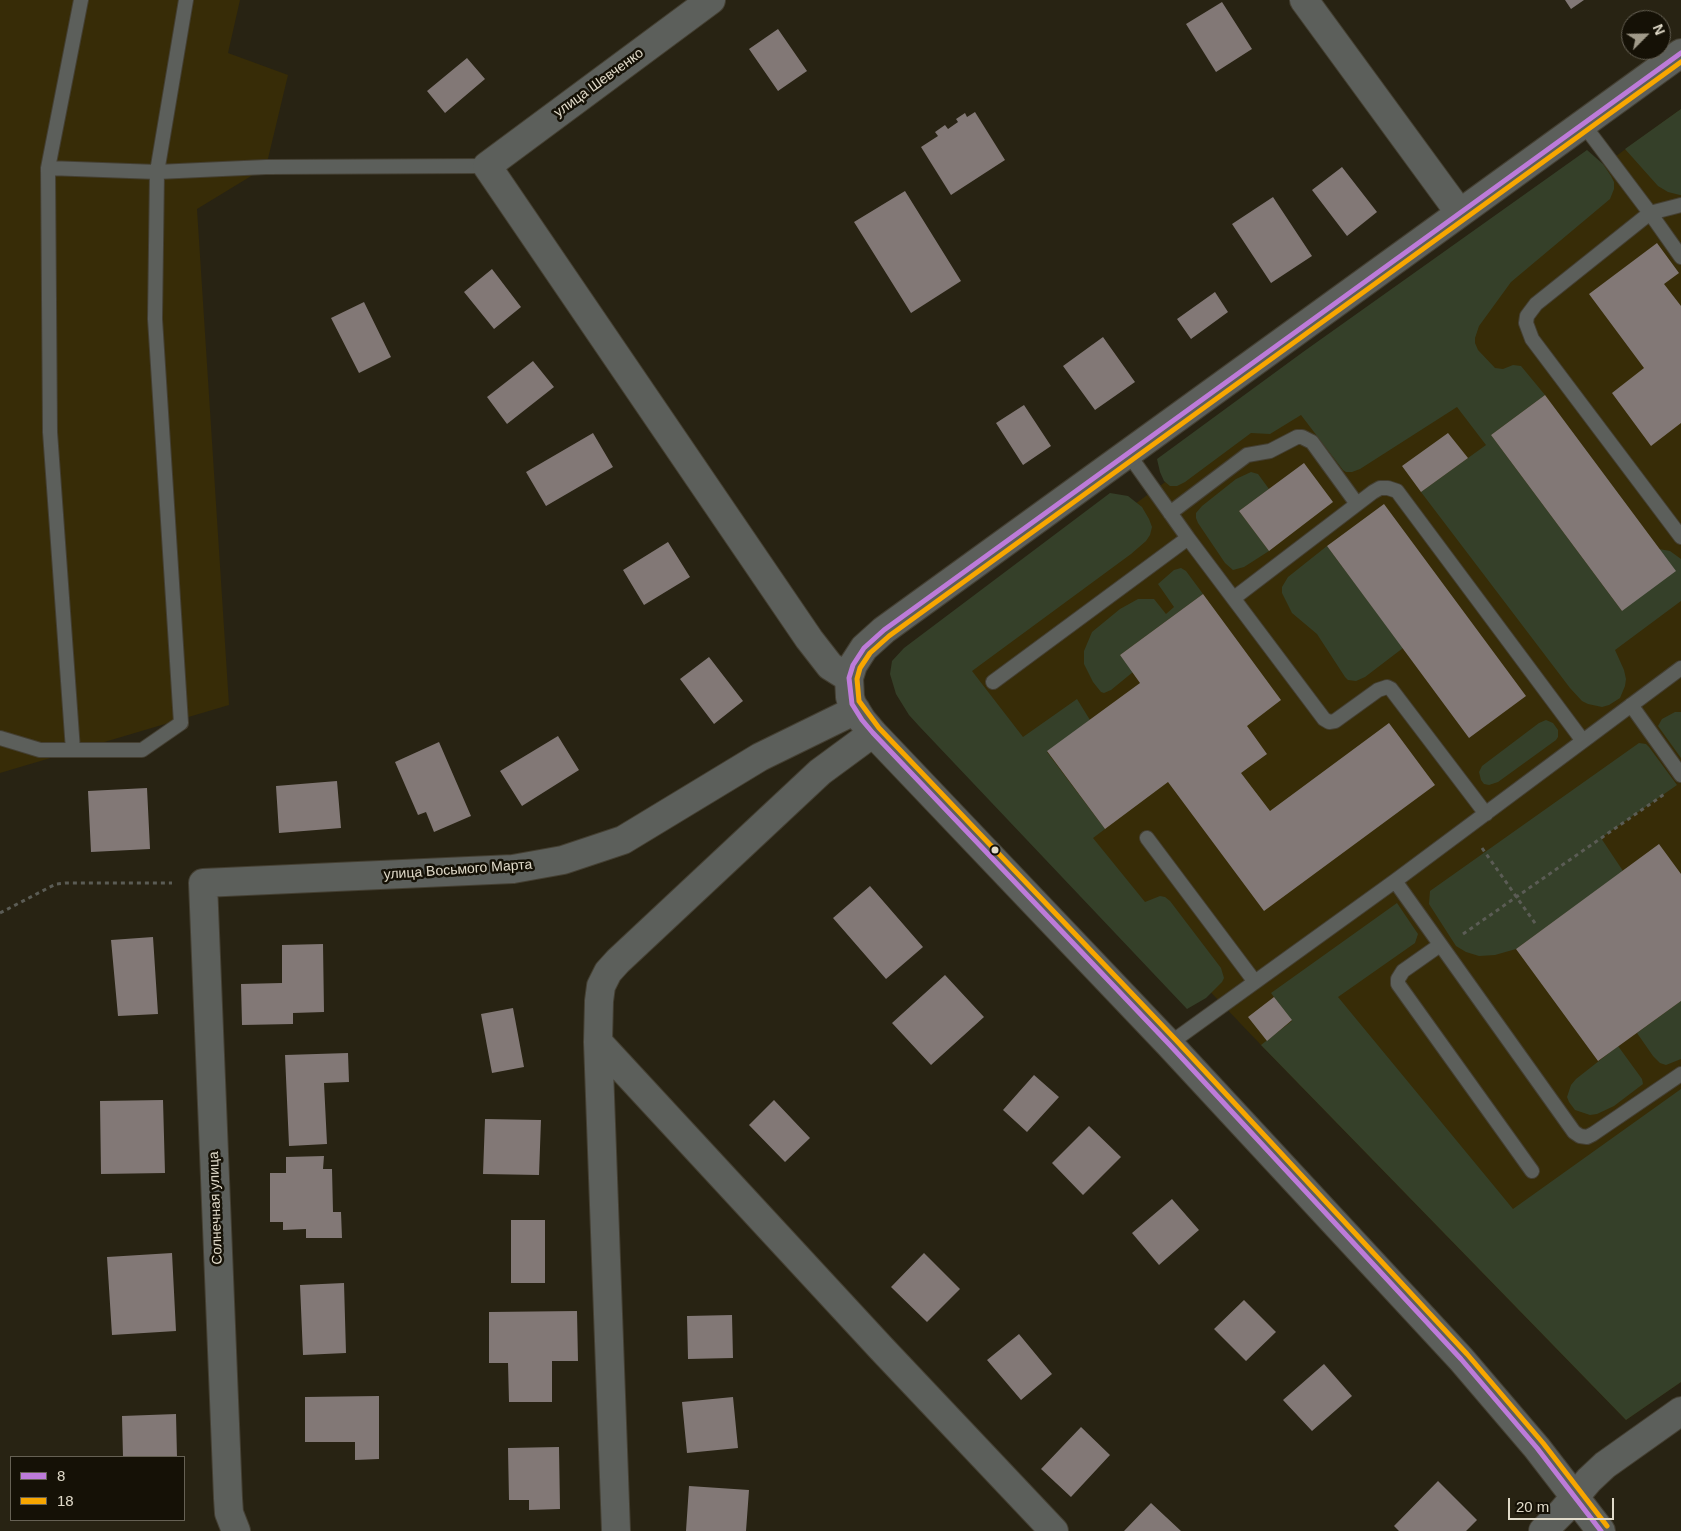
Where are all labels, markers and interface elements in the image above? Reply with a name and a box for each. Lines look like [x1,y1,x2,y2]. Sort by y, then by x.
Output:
north arrow [1621,10,1671,60]
text: N [1650,22,1668,37]
street label: улица Шевченко [551,45,647,121]
unlabelled marker [990,845,1000,855]
street label: улица Восьмого Марта [383,856,533,884]
street label: Солнечная улица [206,1151,226,1265]
legend [10,1456,185,1521]
text: 8 [57,1467,65,1484]
scale bar [1511,1488,1617,1520]
text: 18 [57,1492,74,1509]
text: 20 m [1516,1498,1549,1515]

